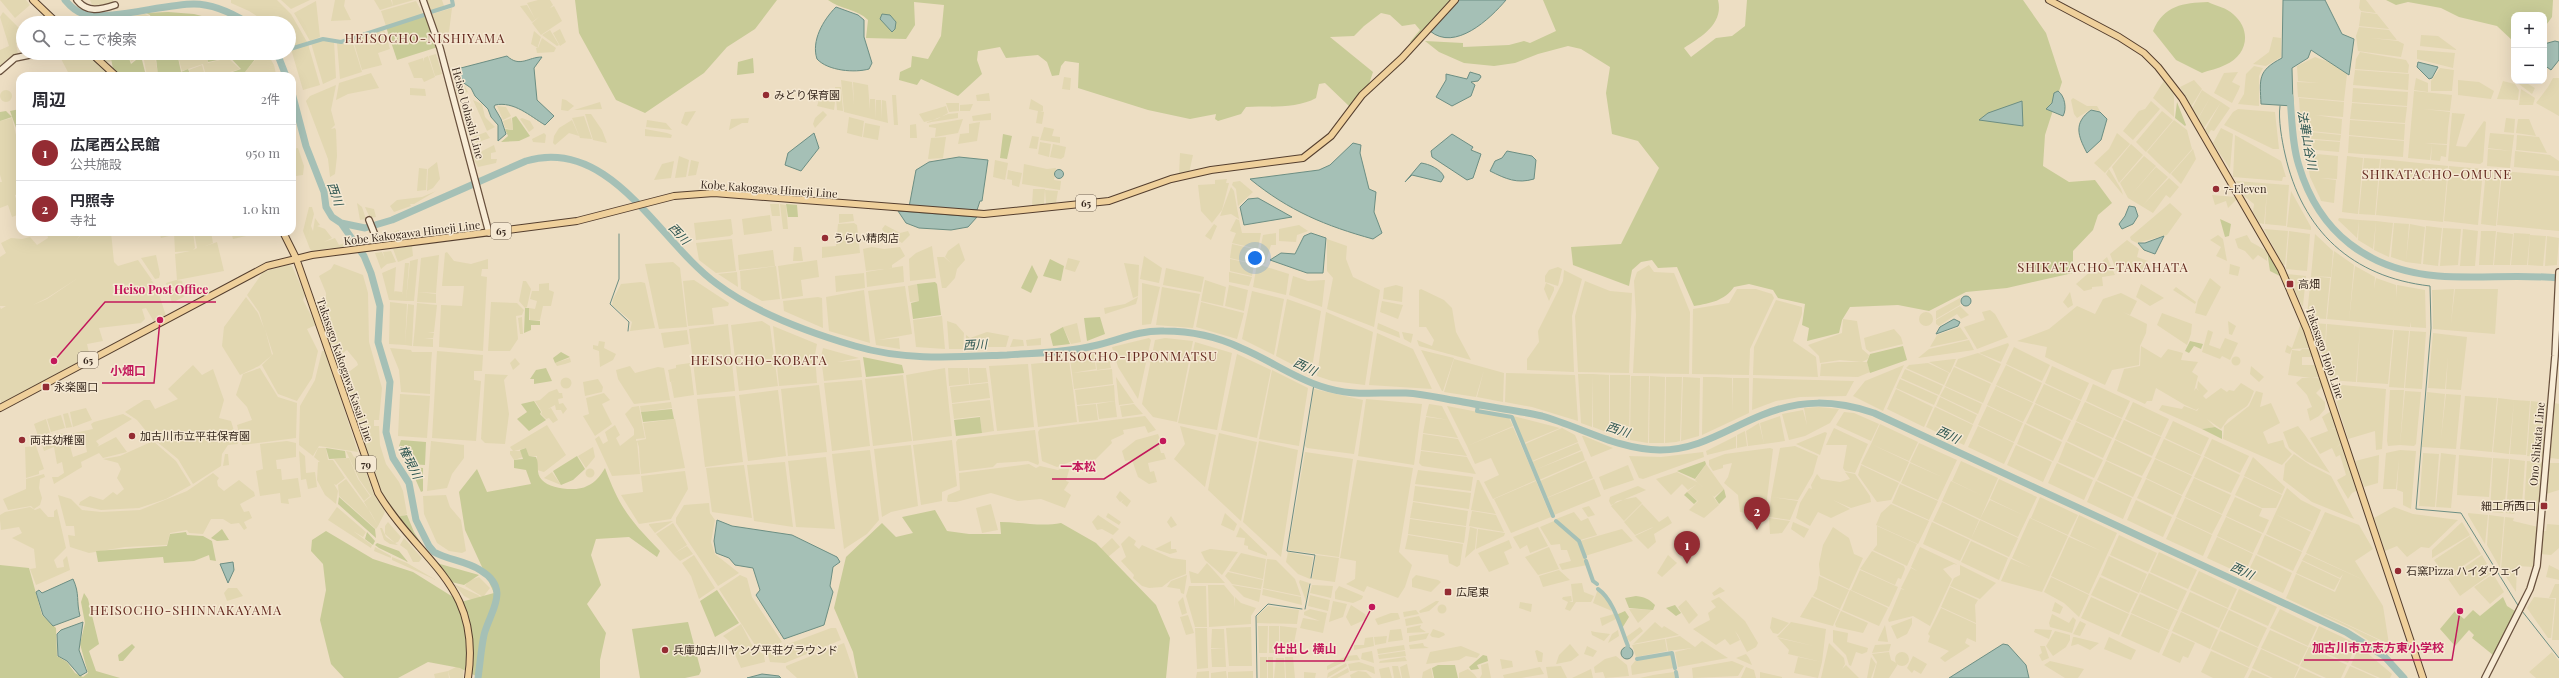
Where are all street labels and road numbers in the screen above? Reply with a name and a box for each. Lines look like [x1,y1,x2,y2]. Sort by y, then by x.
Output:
street label: Heiso Uohashi Line [449,65,488,161]
street label: Kobe Kakogawa Himeji Line [700,176,839,201]
road number: 65 [1076,195,1096,211]
street label: Kobe Kakogawa Himeji Line [343,217,481,248]
road number: 65 [491,223,511,239]
street label: Takasago Kakogawa Kasai Line [314,296,377,444]
street label: Takasago Hojo Line [2303,305,2348,401]
road number: 65 [78,352,98,368]
street label: Ono Shikata Line [2525,401,2548,487]
road number: 79 [356,456,376,472]

